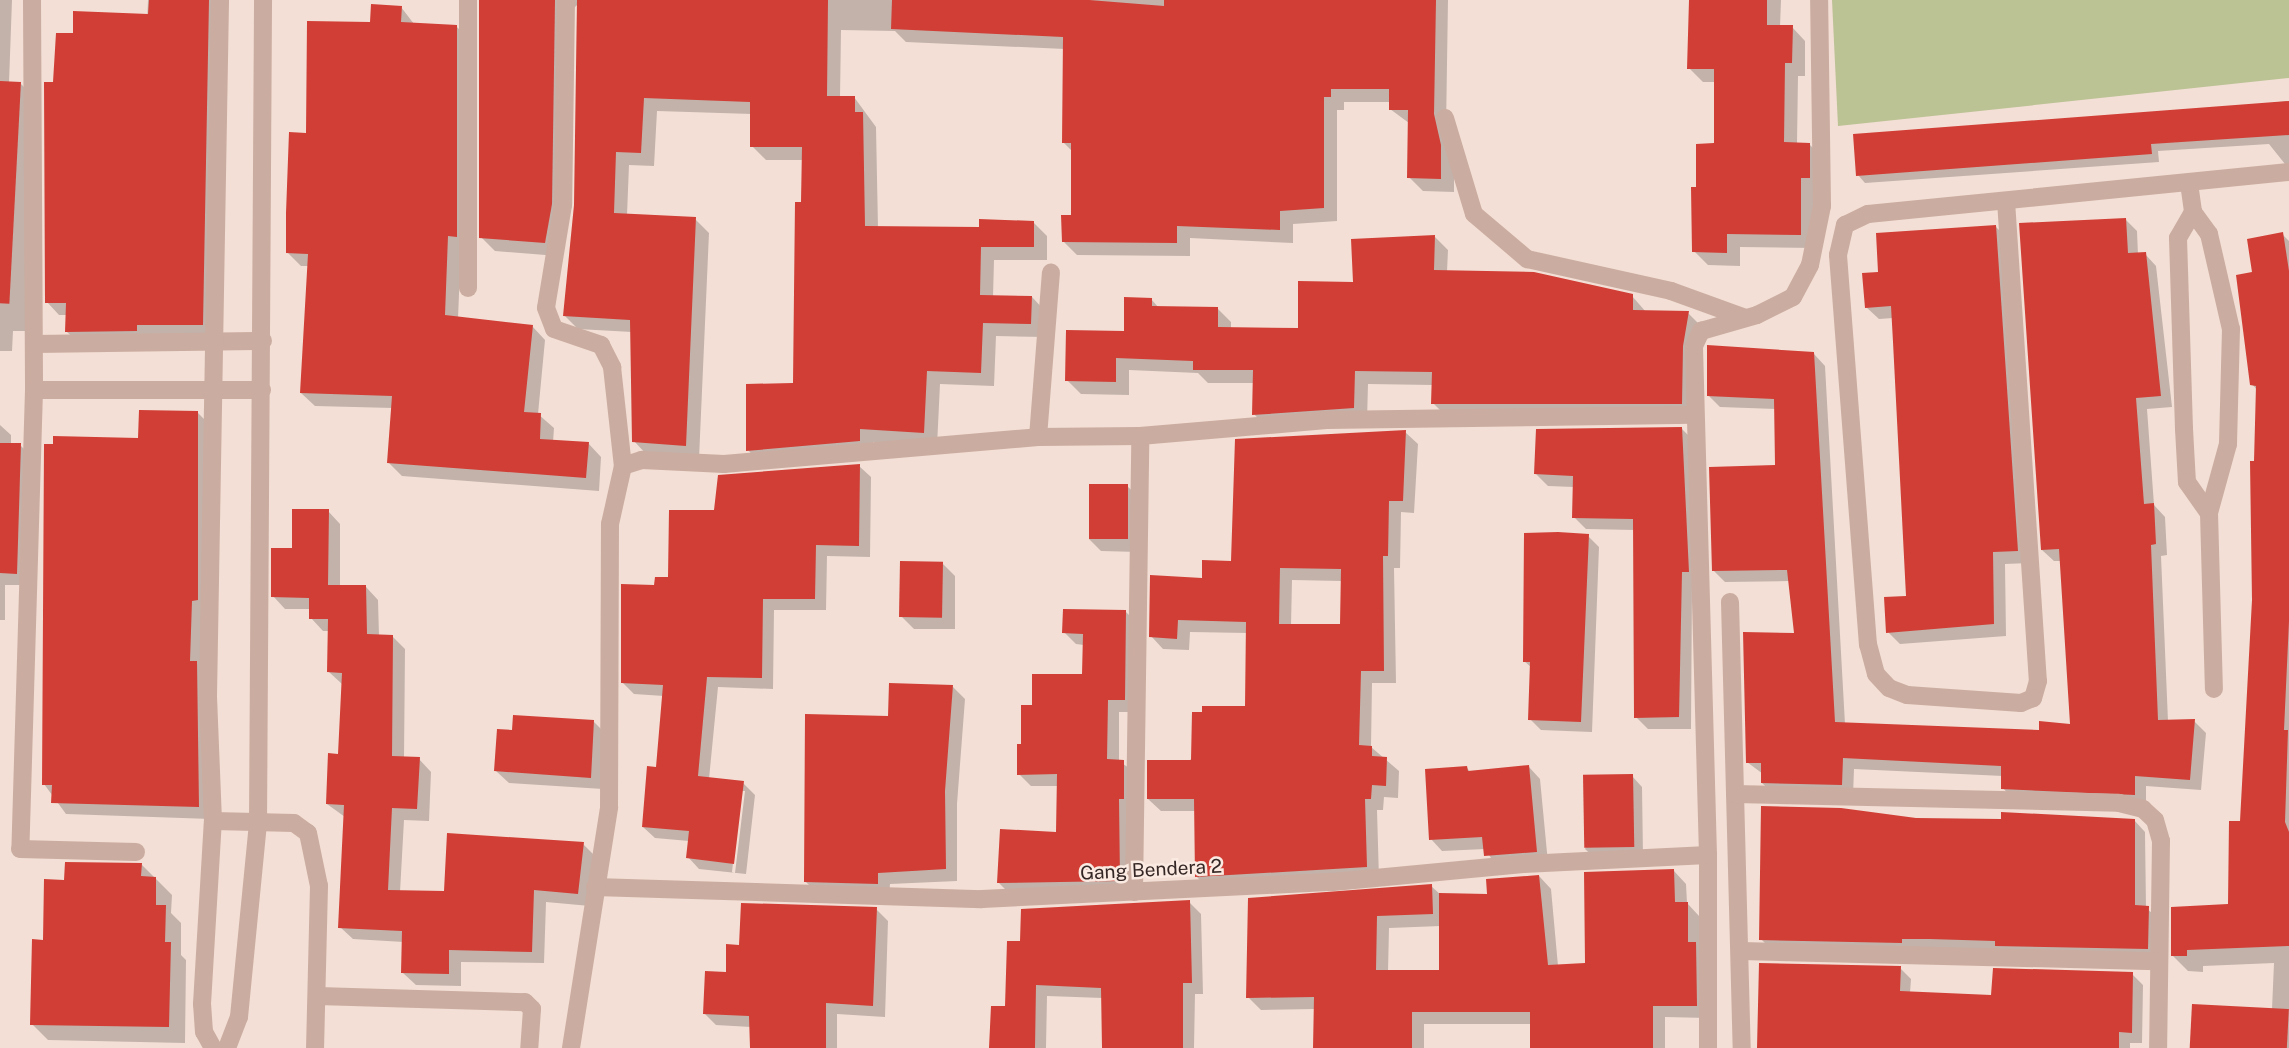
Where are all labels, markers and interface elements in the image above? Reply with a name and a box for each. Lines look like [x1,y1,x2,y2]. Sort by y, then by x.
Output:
street label: Gang Bendera 2 [1079,855,1223,885]

